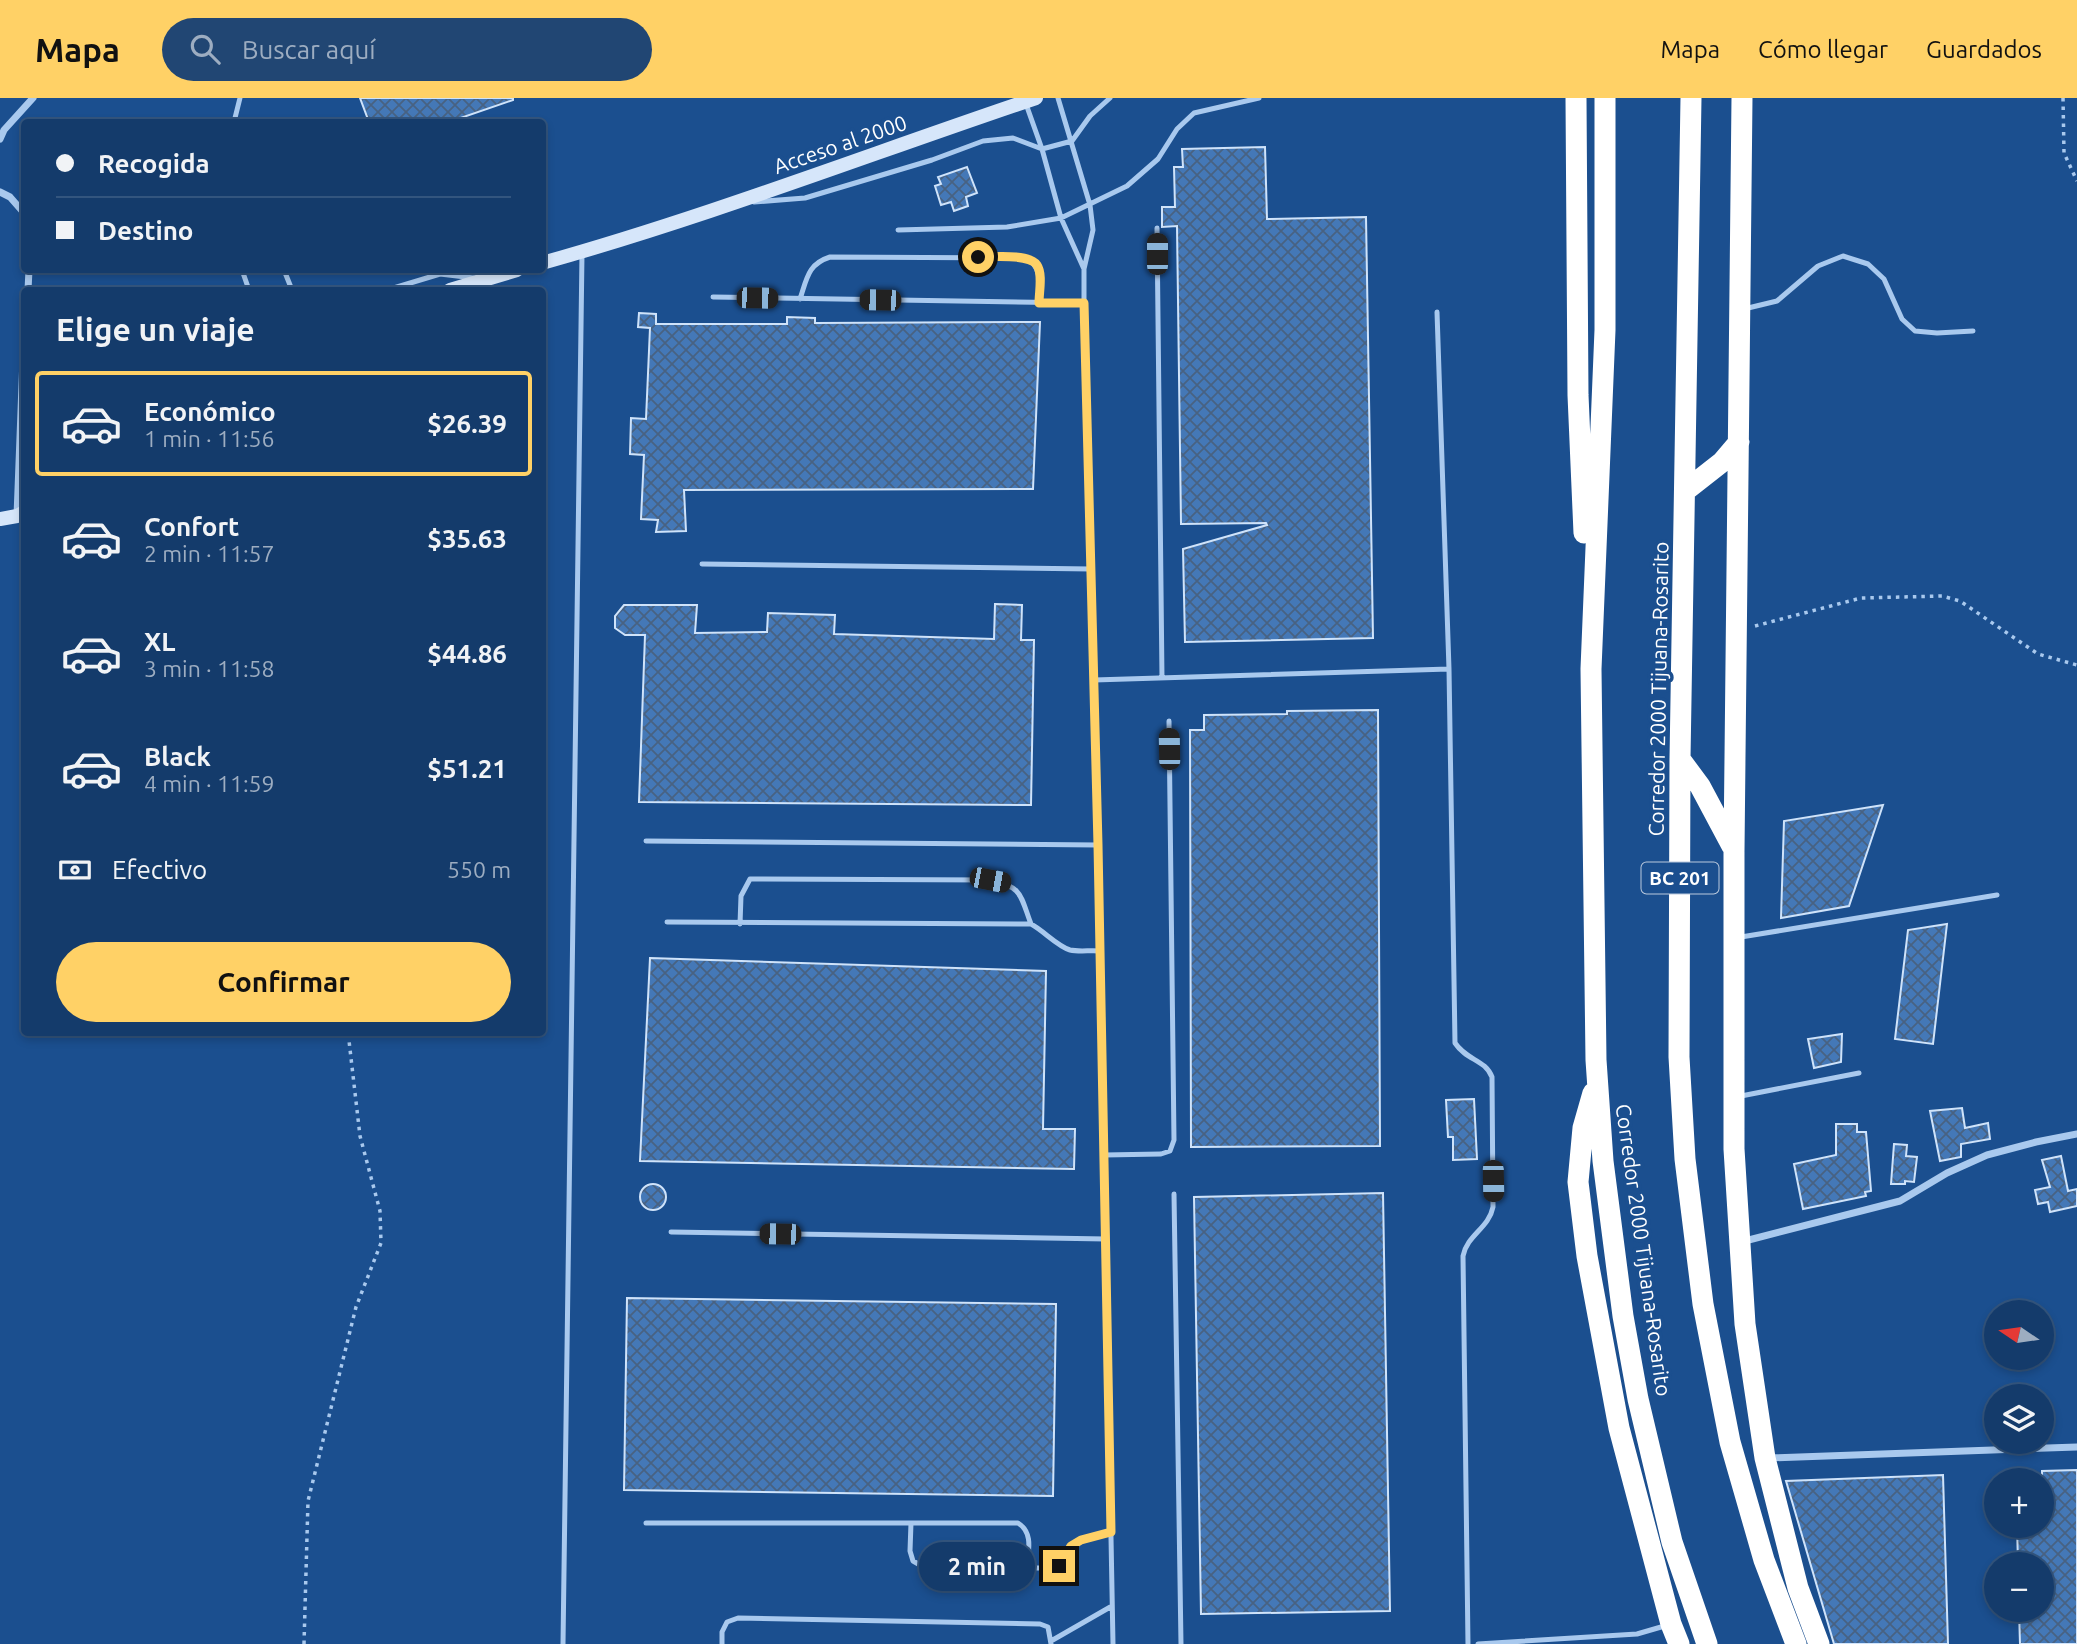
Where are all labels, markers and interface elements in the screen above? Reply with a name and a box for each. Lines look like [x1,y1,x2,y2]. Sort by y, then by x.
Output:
search box [162,18,652,81]
icon: search [186,30,224,68]
text: Mapa [35,31,120,68]
text: Buscar aquí [242,35,376,64]
text: Mapa [1660,36,1720,63]
text: Cómo llegar [1758,36,1888,63]
text: Guardados [1926,36,2042,63]
street label: Acceso al 2000 [770,110,910,178]
text: Recogida [98,149,210,178]
text: Destino [98,216,194,245]
car [1147,233,1168,275]
route start [962,241,994,273]
car [736,287,779,309]
car [859,289,902,311]
text: Elige un viaje [56,311,255,347]
icon: car [60,392,123,455]
text: Económico [144,397,276,426]
text: $26.39 [427,409,507,438]
text: 1 min · 11:56 [144,426,275,451]
icon: car [60,507,123,570]
text: Confort [144,512,239,541]
text: $35.63 [427,524,507,553]
text: 2 min · 11:57 [144,541,275,566]
street label: Corredor 2000 Tijuana-Rosarito [1643,541,1673,837]
icon: car [60,622,123,685]
text: XL [144,627,175,656]
text: $44.86 [427,639,507,668]
text: 3 min · 11:58 [144,656,275,681]
car [1159,728,1180,770]
icon: car [60,737,123,800]
text: Black [144,742,211,771]
text: $51.21 [427,754,507,783]
text: 4 min · 11:59 [144,771,275,796]
icon: cash [56,851,94,889]
text: Efectivo [112,855,207,884]
text: 550 m [447,857,511,882]
road number: BC 201 [1642,862,1718,894]
car [968,866,1013,894]
button: Confirmar [56,942,511,1022]
street label: Corredor 2000 Tijuana-Rosarito [1612,1102,1676,1398]
car [1483,1160,1504,1202]
car [759,1223,802,1245]
north arrow [1984,1300,2054,1370]
map controls [1984,1300,2054,1622]
button: layers [1984,1384,2054,1454]
button: + [1984,1468,2054,1538]
callout: 2 min [919,1542,1034,1590]
route end [1043,1550,1075,1582]
button: − [1984,1552,2054,1622]
text: 2 min [948,1554,1006,1579]

